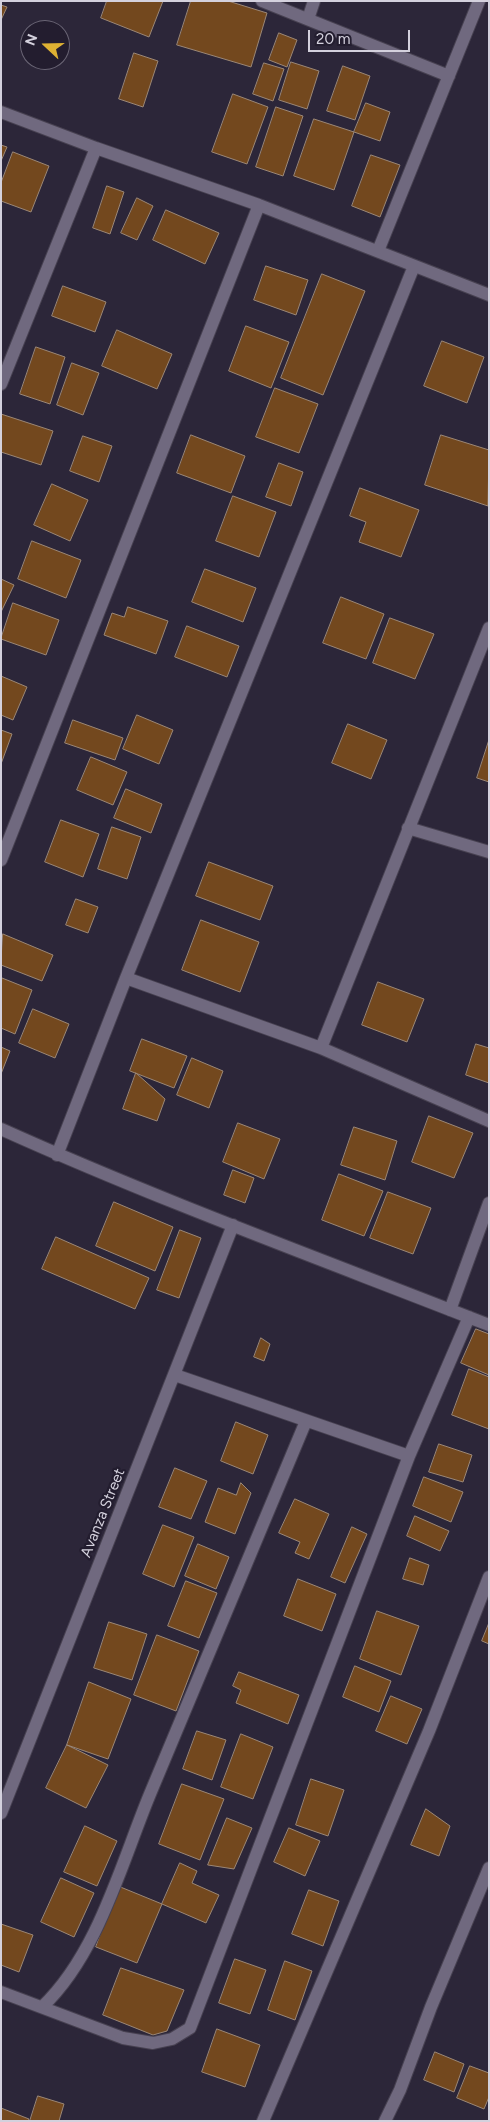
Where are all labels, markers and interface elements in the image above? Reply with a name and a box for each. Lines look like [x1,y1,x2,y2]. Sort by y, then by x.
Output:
north arrow [20,20,70,70]
scale bar [310,20,412,52]
text: 20 m [316,30,350,48]
text: N [22,32,41,48]
street label: Avanza Street [77,1466,129,1560]

